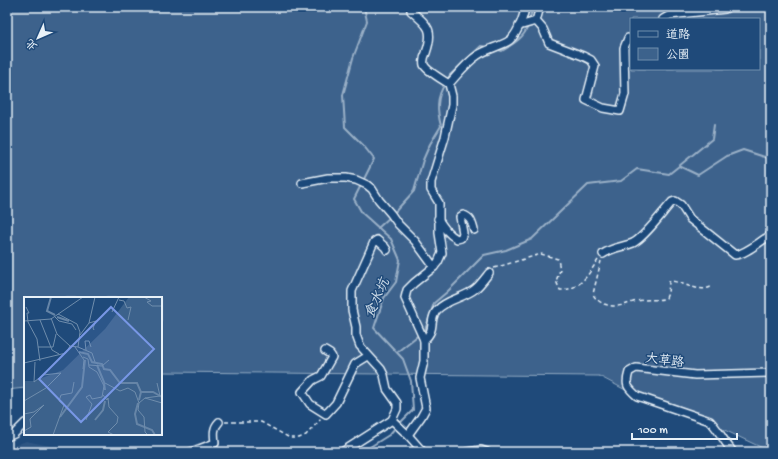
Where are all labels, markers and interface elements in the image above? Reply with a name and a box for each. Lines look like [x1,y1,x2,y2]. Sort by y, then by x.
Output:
north arrow [18,18,58,58]
legend [630,18,760,70]
text: 道路 [666,28,690,43]
text: 北 [24,36,40,52]
text: 公園 [666,48,690,63]
water label: 食水坑 [361,274,395,322]
inset map [24,297,162,435]
street label: 大草路 [644,351,685,371]
scale bar [632,415,737,441]
text: 100 m [637,424,668,438]

